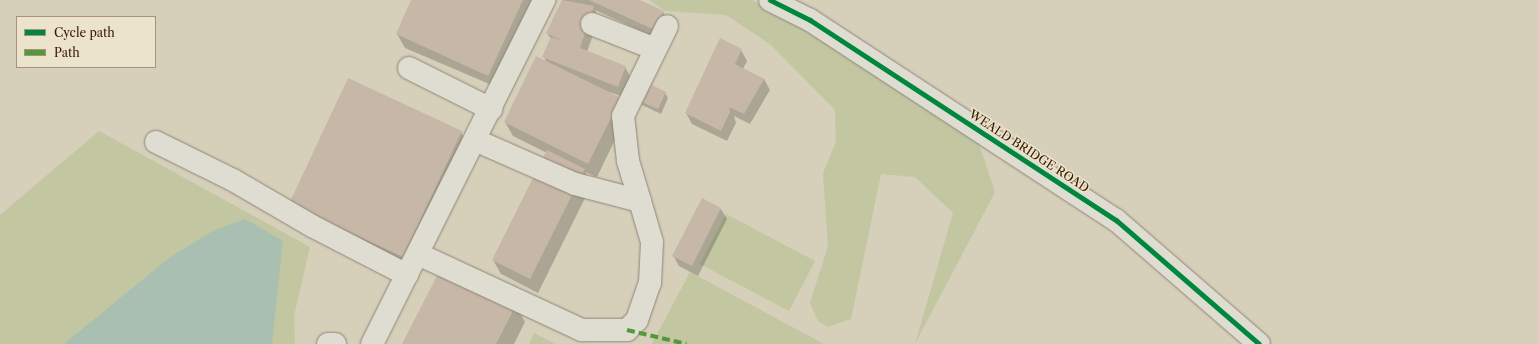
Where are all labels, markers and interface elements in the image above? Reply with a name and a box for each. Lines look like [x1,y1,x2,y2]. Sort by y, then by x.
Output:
legend [16,16,156,68]
text: Cycle path [54,25,115,40]
text: Path [54,45,80,60]
street label: WEALD BRIDGE ROAD [966,107,1092,195]

